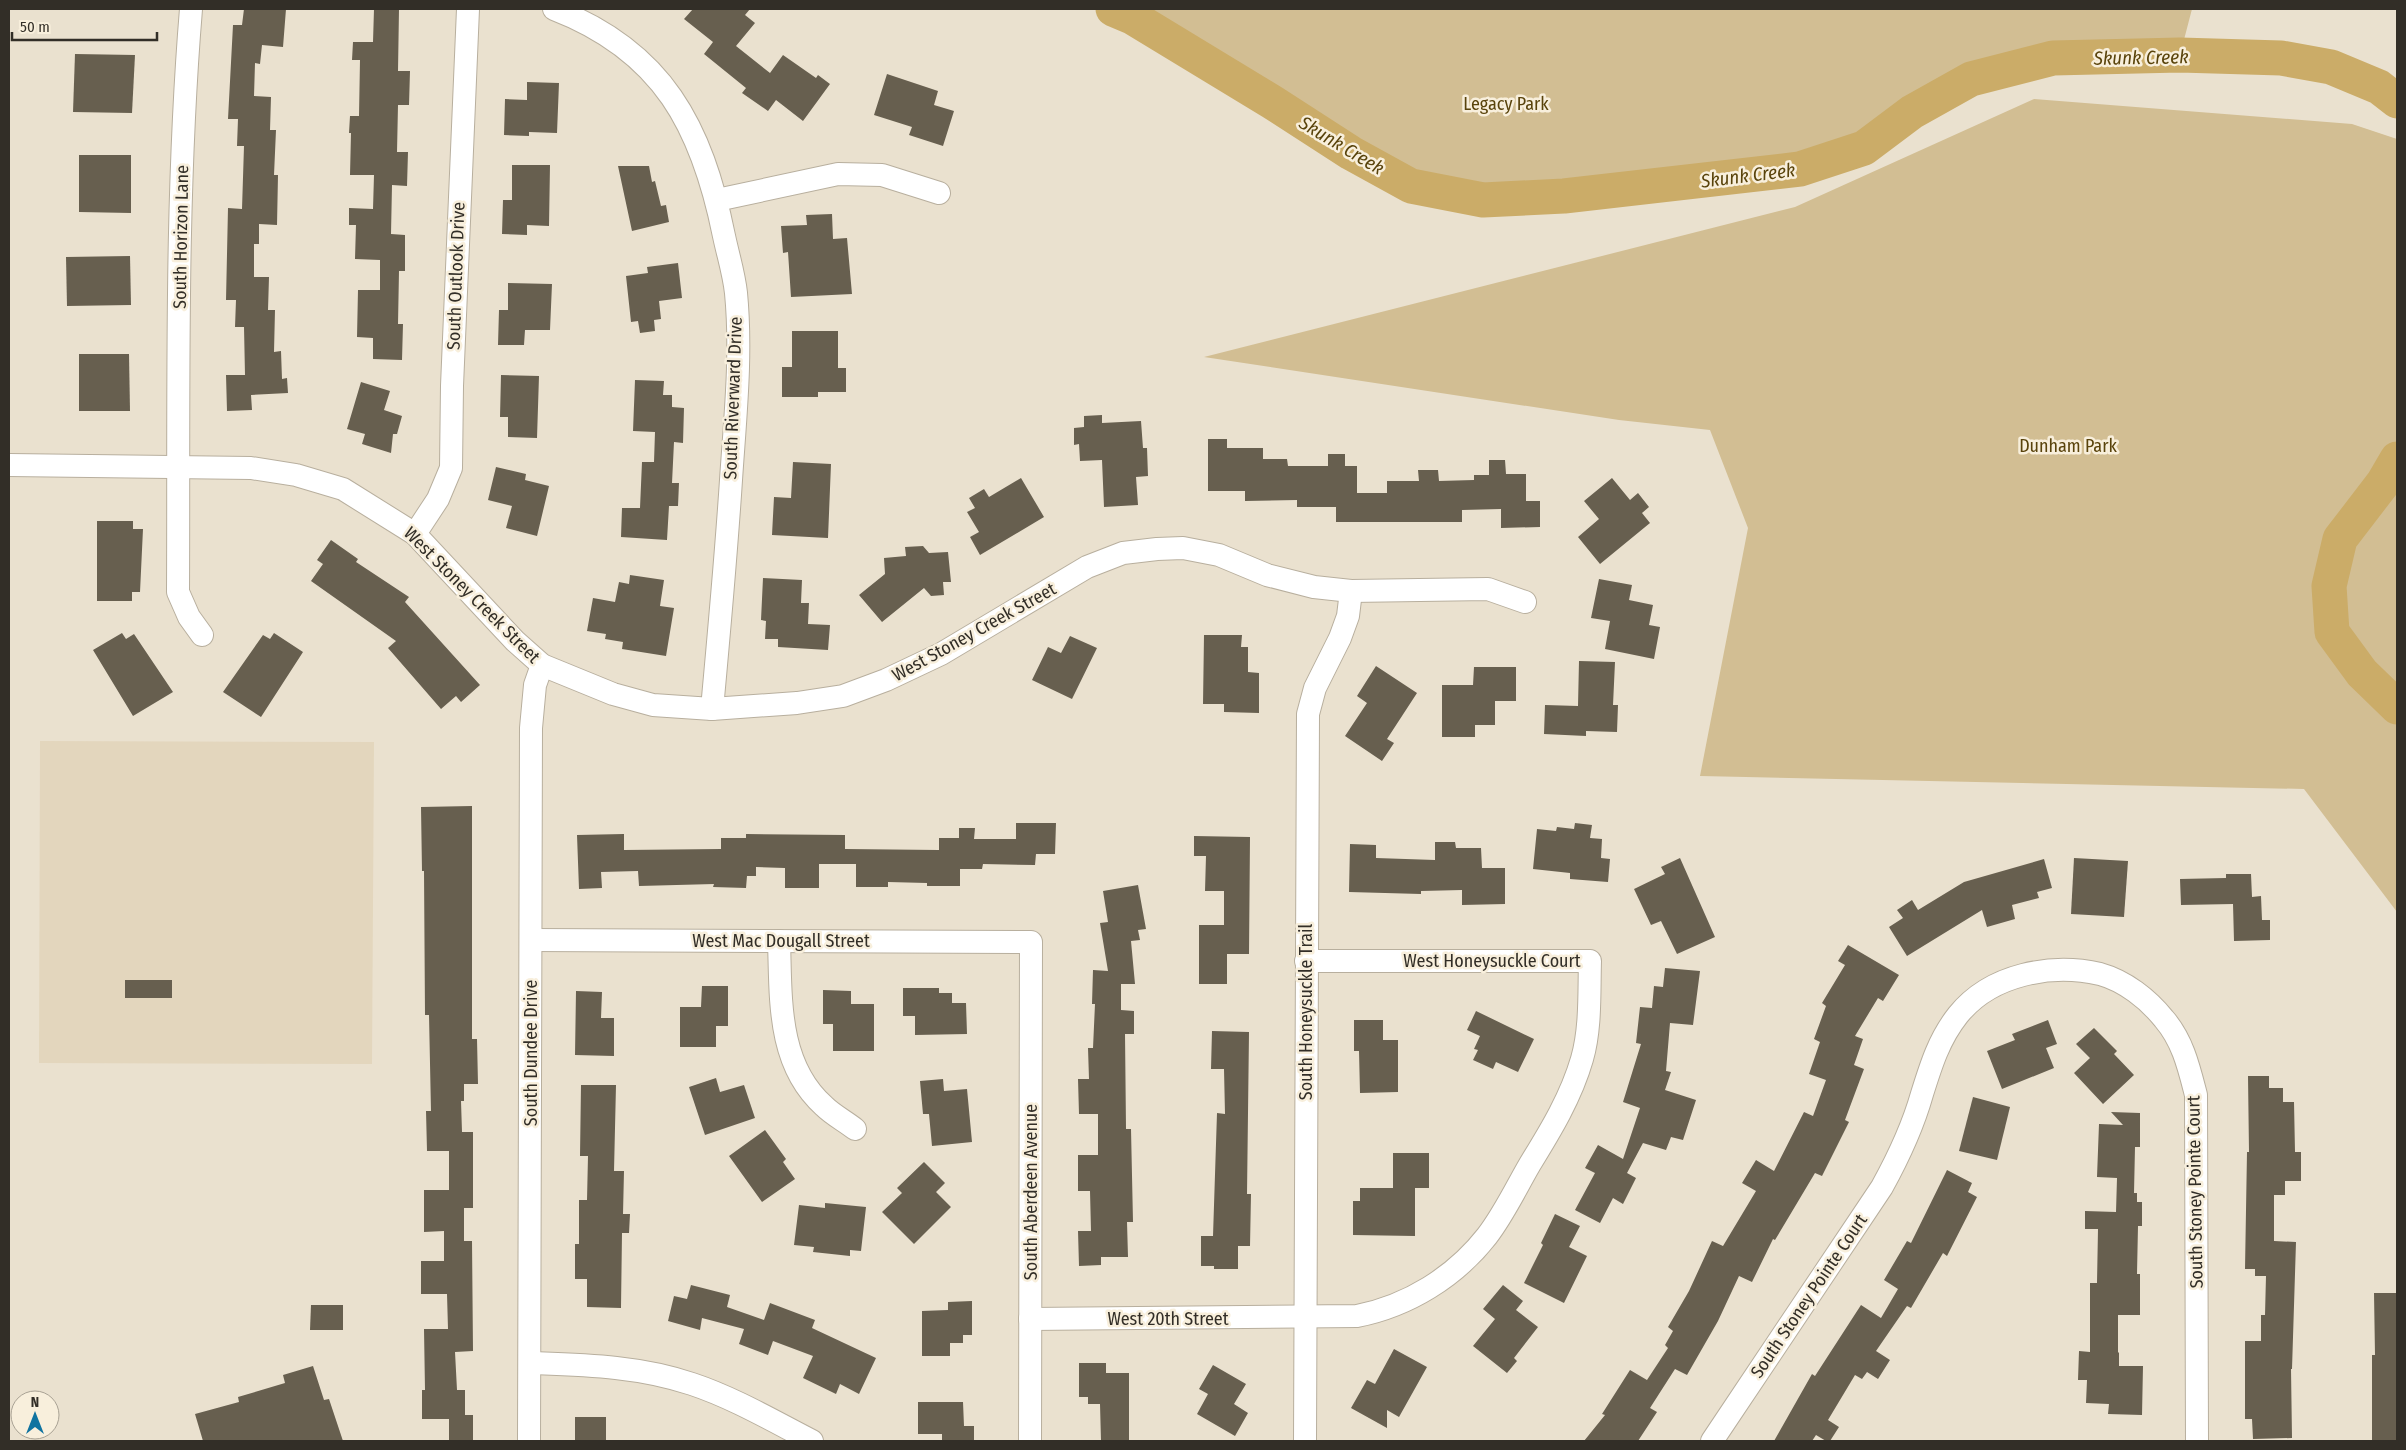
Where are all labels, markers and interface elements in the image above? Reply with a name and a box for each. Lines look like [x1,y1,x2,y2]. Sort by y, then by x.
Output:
scale bar [12,10,158,42]
text: 50 m [20,18,50,36]
water label: Skunk Creek [2092,45,2189,70]
park label: Legacy Park [1463,93,1549,115]
water label: Skunk Creek [1294,111,1388,180]
water label: Skunk Creek [1699,158,1797,193]
street label: South Horizon Lane [169,165,193,309]
street label: South Outlook Drive [442,201,470,350]
street label: South Riverward Drive [719,316,747,480]
park label: Dunham Park [2019,435,2117,457]
street label: West Stoney Creek Street [399,522,545,668]
street label: West Stoney Creek Street [888,578,1060,686]
street label: South Honeysuckle Trail [1295,923,1317,1100]
street label: West Mac Dougall Street [692,930,870,952]
street label: West Honeysuckle Court [1403,950,1581,972]
street label: South Dundee Drive [520,980,542,1126]
street label: South Stoney Pointe Court [2182,1095,2208,1289]
street label: South Aberdeen Avenue [1020,1104,1042,1280]
street label: South Stoney Pointe Court [1746,1210,1872,1382]
street label: West 20th Street [1107,1308,1229,1330]
north arrow [10,1390,60,1440]
text: N [31,1394,39,1411]

